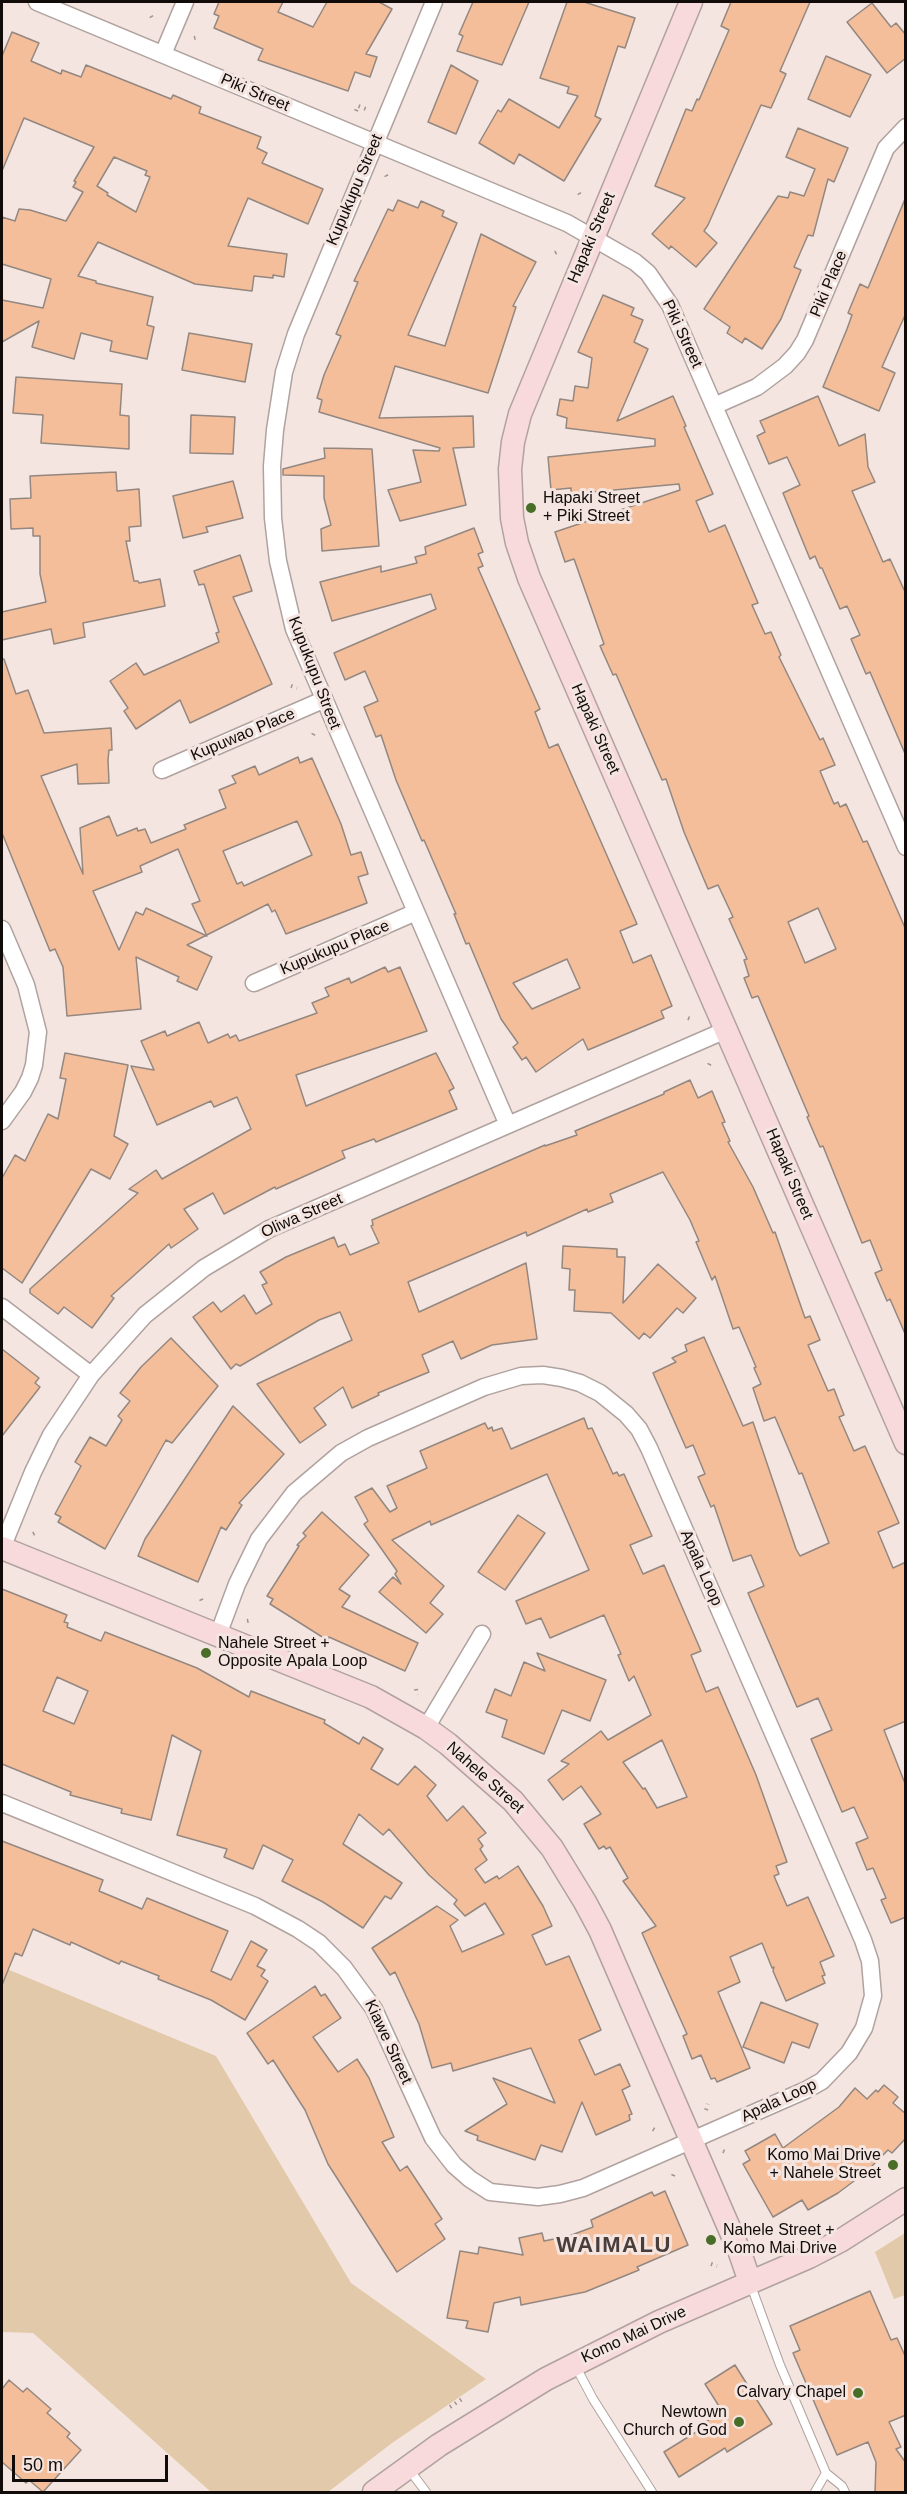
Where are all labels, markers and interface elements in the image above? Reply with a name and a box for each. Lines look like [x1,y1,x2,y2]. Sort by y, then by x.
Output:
street label: Piki Street [218,70,292,116]
street label: Kupukupu Street [323,131,387,249]
street label: Hapaki Street [564,190,620,286]
street label: Piki Place [806,248,852,320]
street label: Piki Street [658,297,706,371]
place label: Hapaki Street + Piki Street [543,489,640,527]
marker: Hapaki Street + Piki Street [524,501,538,515]
street label: Kupukupu Street [284,614,344,732]
street label: Hapaki Street [567,681,623,777]
street label: Kupuwao Place [188,704,298,766]
street label: Kupukupu Place [278,916,392,980]
street label: Hapaki Street [761,1126,817,1222]
street label: Oliwa Street [258,1190,346,1242]
street label: Apala Loop [676,1527,726,1609]
place label: Nahele Street + Opposite Apala Loop [218,1634,367,1672]
marker: Nahele Street + Opposite Apala Loop [199,1646,213,1660]
street label: Nahele Street [442,1738,528,1818]
street label: Kiawe Street [360,1997,416,2087]
street label: Apala Loop [738,2075,820,2127]
place label: Komo Mai Drive + Nahele Street [767,2146,881,2184]
marker: Komo Mai Drive + Nahele Street [886,2158,900,2172]
place label: Nahele Street + Komo Mai Drive [723,2221,837,2259]
district label: WAIMALU [556,2233,672,2259]
marker: Nahele Street + Komo Mai Drive [704,2233,718,2247]
street label: Komo Mai Drive [578,2302,690,2368]
place label: Calvary Chapel [737,2383,846,2403]
marker: Calvary Chapel [851,2386,865,2400]
place label: Newtown Church of God [623,2403,727,2441]
marker: Newtown Church of God [732,2415,746,2429]
scale bar [15,2443,171,2481]
text: 50 m [23,2455,63,2475]

